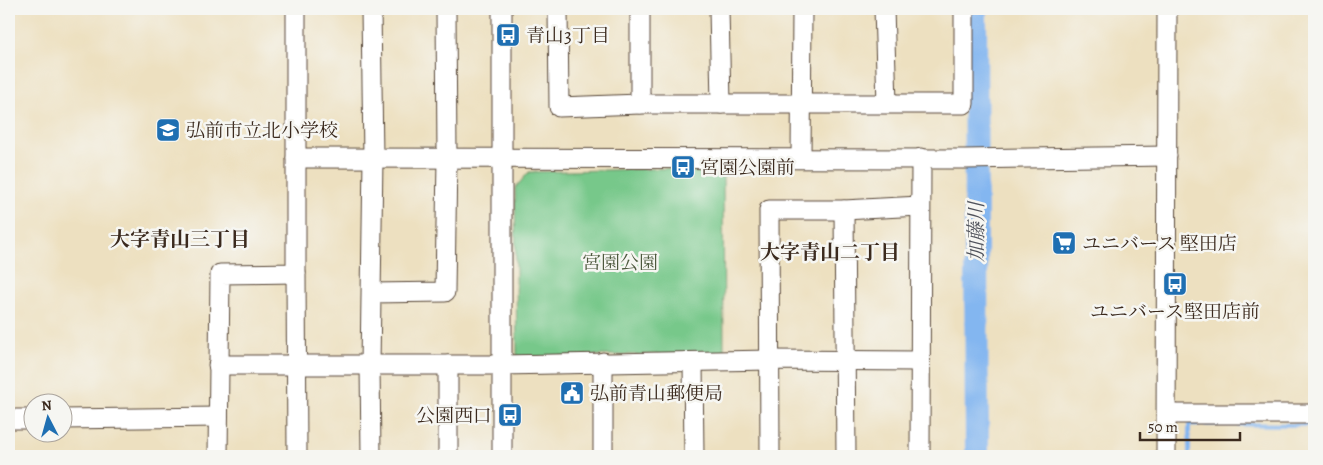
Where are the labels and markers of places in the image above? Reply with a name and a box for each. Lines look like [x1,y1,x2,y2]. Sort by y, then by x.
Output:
bus stop icon: 青山3丁目 [495,22,521,48]
place label: 青山3丁目 [526,23,610,49]
school or university icon: 弘前市立北小学校 [155,117,181,143]
place label: 弘前市立北小学校 [186,118,338,144]
bus stop icon: 宮園公園前 [670,154,696,180]
place label: 宮園公園前 [700,155,795,181]
supermarket icon: ユニバース 堅田店 [1051,230,1077,256]
place label: ユニバース 堅田店 [1082,231,1237,257]
bus stop icon: ユニバース堅田店前 [1162,271,1188,297]
place label: ユニバース堅田店前 [1090,299,1260,325]
public building icon: 弘前青山郵便局 [559,380,585,406]
place label: 弘前青山郵便局 [590,381,723,407]
bus stop icon: 公園西口 [497,402,523,428]
place label: 公園西口 [416,403,492,429]

